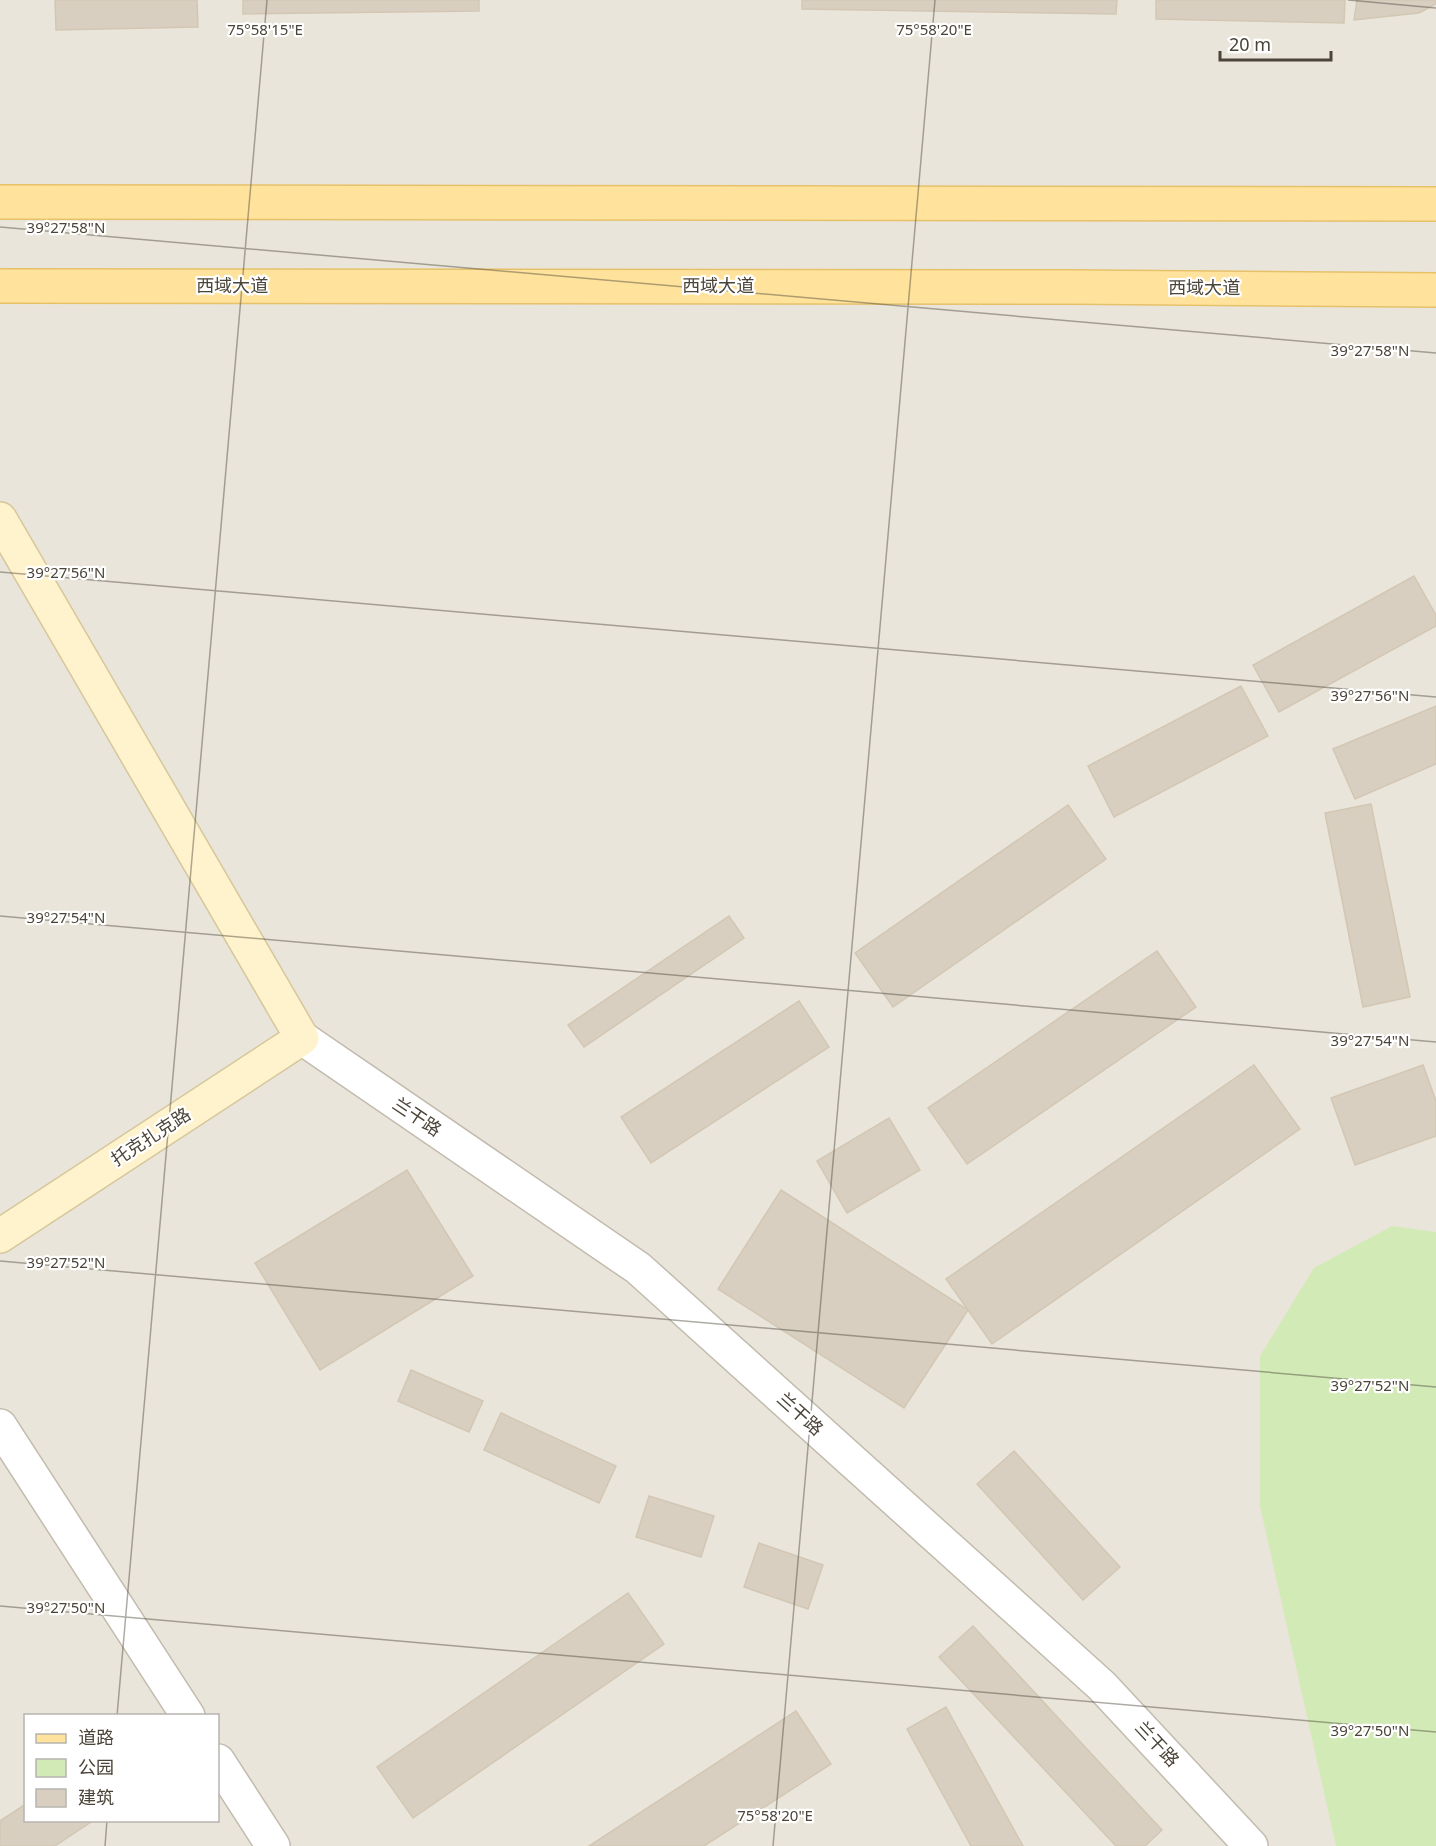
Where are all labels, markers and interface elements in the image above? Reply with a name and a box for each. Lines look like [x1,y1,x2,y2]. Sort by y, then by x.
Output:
text: 75°58'15"E [227,19,303,39]
text: 75°58'20"E [896,19,972,39]
scale bar [1220,24,1331,62]
text: 20 m [1229,32,1271,56]
text: 39°27'58"N [27,217,105,237]
street label: 西域大道 [196,273,268,297]
street label: 西域大道 [682,273,754,297]
street label: 西域大道 [1168,275,1240,299]
text: 39°27'58"N [1331,340,1409,360]
text: 39°27'56"N [27,562,105,582]
text: 39°27'56"N [1331,685,1409,705]
text: 39°27'54"N [27,907,105,927]
text: 39°27'54"N [1331,1030,1409,1050]
street label: 兰干路 [388,1091,447,1141]
street label: 托克扎克路 [106,1102,195,1171]
text: 39°27'52"N [27,1252,105,1272]
text: 39°27'52"N [1331,1375,1409,1395]
street label: 兰干路 [773,1386,829,1440]
text: 39°27'50"N [27,1597,105,1617]
legend [24,1714,219,1822]
street label: 兰干路 [1131,1715,1185,1771]
text: 39°27'50"N [1331,1720,1409,1740]
text: 道路 [78,1725,114,1749]
text: 公园 [78,1755,114,1779]
text: 建筑 [78,1785,114,1809]
text: 75°58'20"E [737,1805,813,1825]

